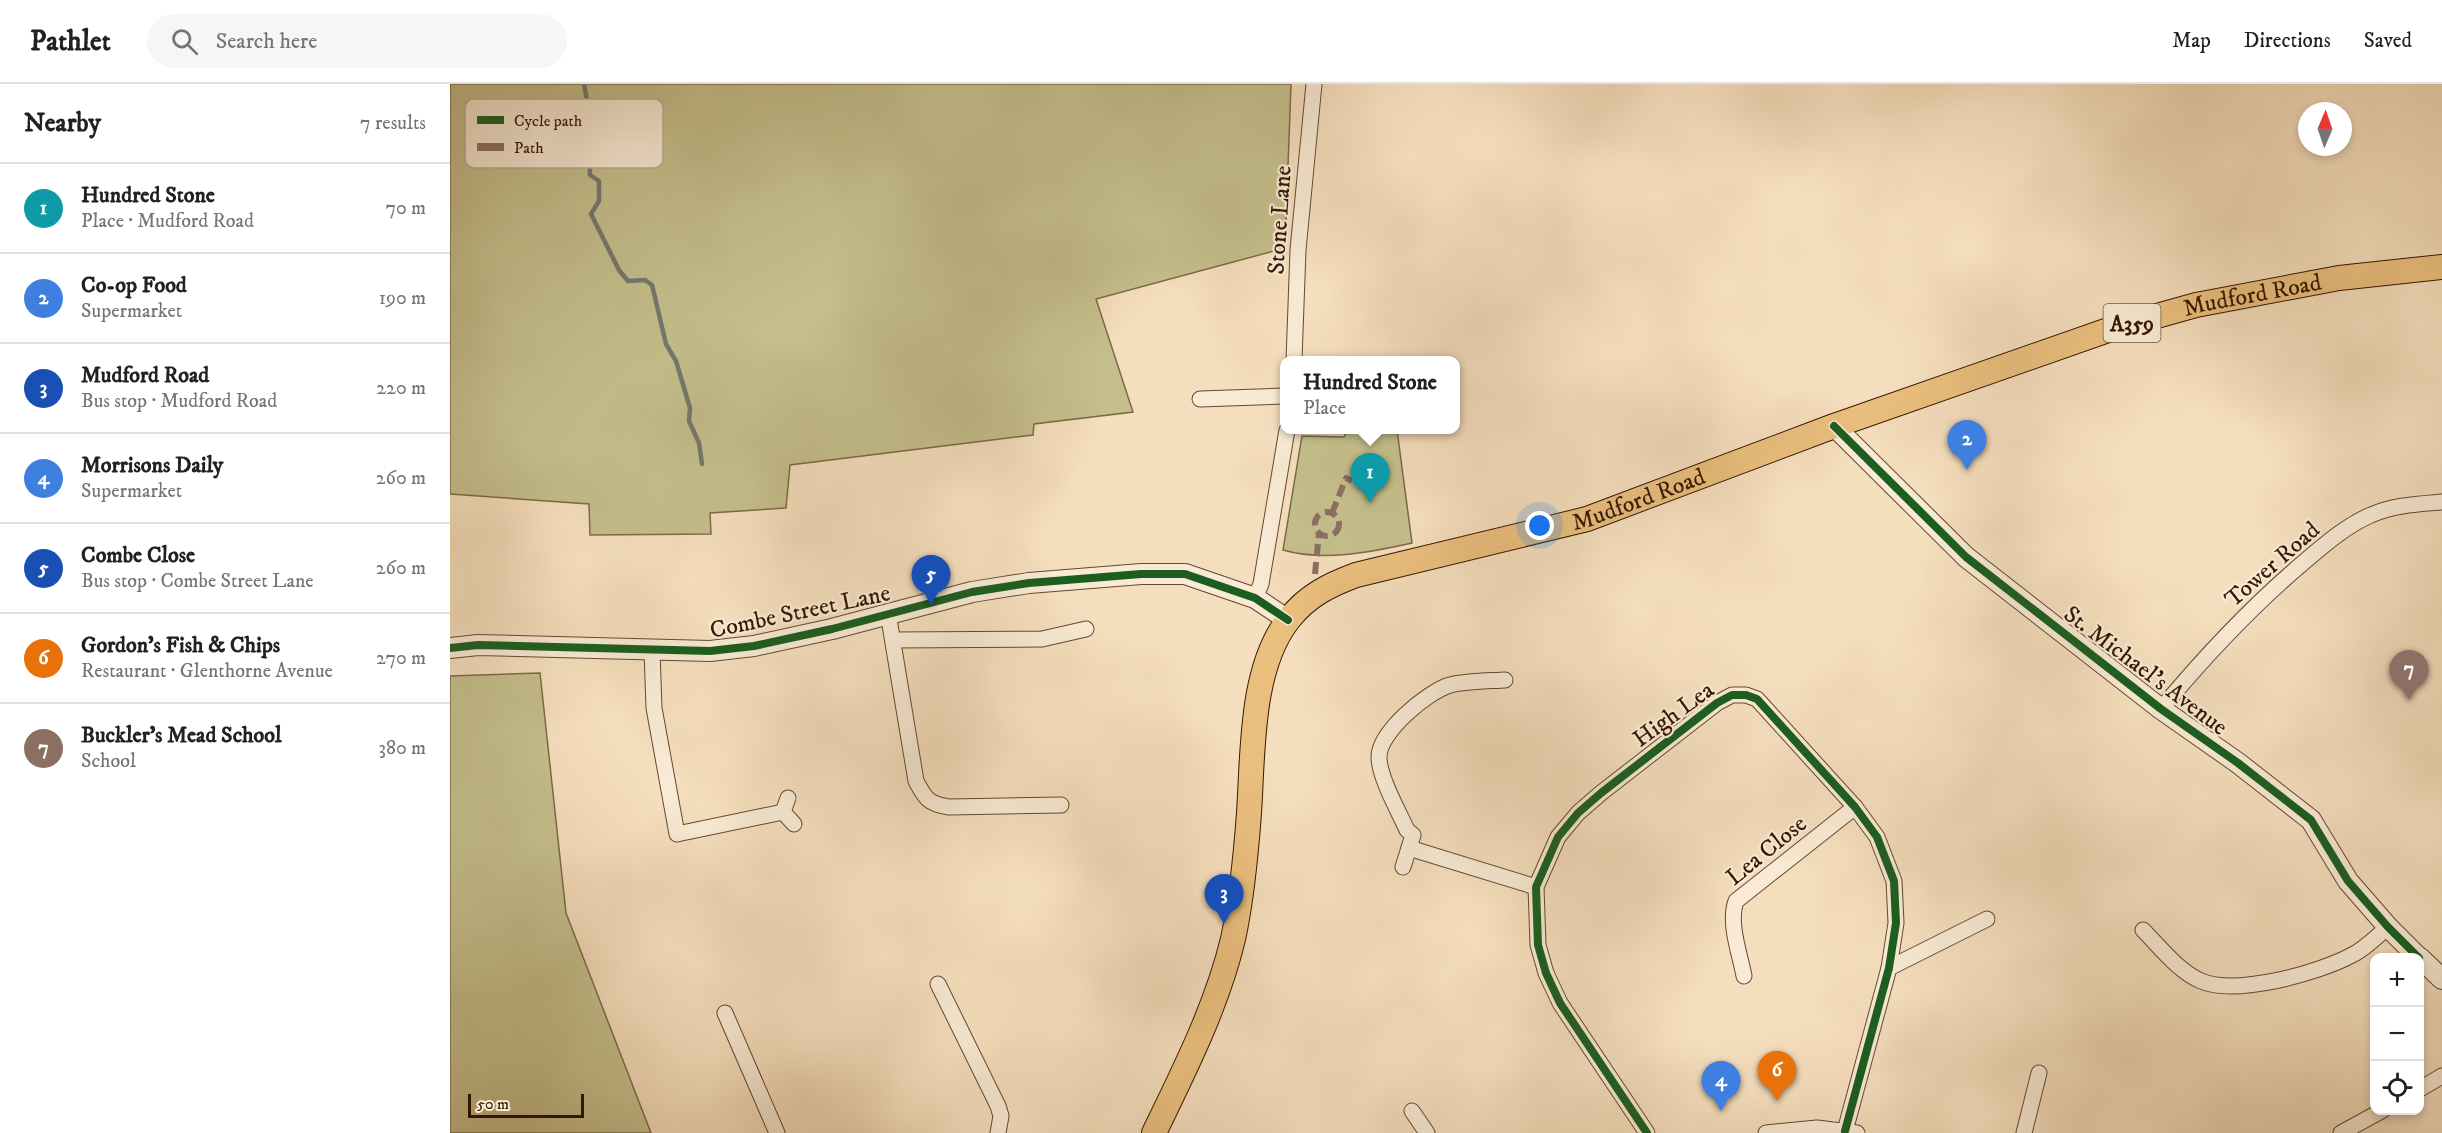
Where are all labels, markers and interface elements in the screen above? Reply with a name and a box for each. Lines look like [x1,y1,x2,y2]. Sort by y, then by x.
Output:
search box [147,14,567,68]
text: Pathlet [30,24,111,59]
icon: search [168,25,201,58]
text: Search here [216,28,317,55]
text: Map [2172,28,2211,54]
text: Directions [2244,28,2331,54]
text: Saved [2364,28,2412,54]
legend [465,99,663,168]
north arrow [2298,102,2352,156]
text: Nearby [24,107,101,140]
text: 7 results [360,111,426,136]
text: Cycle path [514,111,583,131]
text: Path [514,138,544,158]
street label: Stone Lane [1261,164,1299,276]
text: Hundred Stone [81,182,215,209]
text: 1 [40,196,47,221]
text: 70 m [385,196,426,221]
text: Place · Mudford Road [81,209,254,234]
street label: Mudford Road [2180,268,2324,324]
text: Co-op Food [81,272,187,299]
text: 2 [39,286,48,311]
text: 190 m [379,286,426,311]
text: Supermarket [81,299,182,324]
road number: A359 [2104,304,2160,342]
popup [1280,356,1460,434]
text: Mudford Road [81,362,209,389]
text: Hundred Stone [1303,369,1437,396]
text: 3 [40,376,47,401]
text: 220 m [376,376,426,401]
text: Bus stop · Mudford Road [81,389,277,414]
text: Place [1303,396,1346,421]
pin: 2 [1948,420,1987,470]
text: Morrisons Daily [81,452,223,479]
pin: 1 [1350,454,1390,503]
street label: Mudford Road [1569,462,1710,538]
text: 4 [38,466,49,491]
text: 260 m [376,466,426,491]
text: Supermarket [81,479,182,504]
your location [1525,511,1554,540]
street label: Tower Road [2219,515,2326,614]
text: Combe Close [81,542,195,569]
text: 5 [39,556,48,581]
text: 260 m [376,556,426,581]
pin: 5 [912,556,950,605]
text: Bus stop · Combe Street Lane [81,569,314,594]
street label: Combe Street Lane [707,578,893,646]
street label: St. Michael's Avenue [2057,599,2233,742]
text: Gordon's Fish & Chips [81,632,280,659]
text: 6 [38,646,49,671]
text: 270 m [376,646,426,671]
pin: 7 [2390,650,2428,700]
text: Restaurant · Glenthorne Avenue [81,659,333,684]
street label: High Lea [1627,675,1721,754]
text: Buckler's Mead School [81,722,281,749]
text: 7 [38,736,49,761]
text: 380 m [378,736,426,761]
text: School [81,749,136,774]
street label: Lea Close [1720,809,1813,892]
pin: 3 [1204,874,1244,924]
map controls [2370,953,2424,1115]
button: + [2370,953,2424,1007]
button: − [2370,1007,2424,1061]
pin: 6 [1758,1052,1796,1101]
button: locate [2370,1061,2424,1115]
pin: 4 [1702,1062,1740,1111]
scale bar [468,1091,584,1118]
text: 50 m [477,1094,509,1114]

